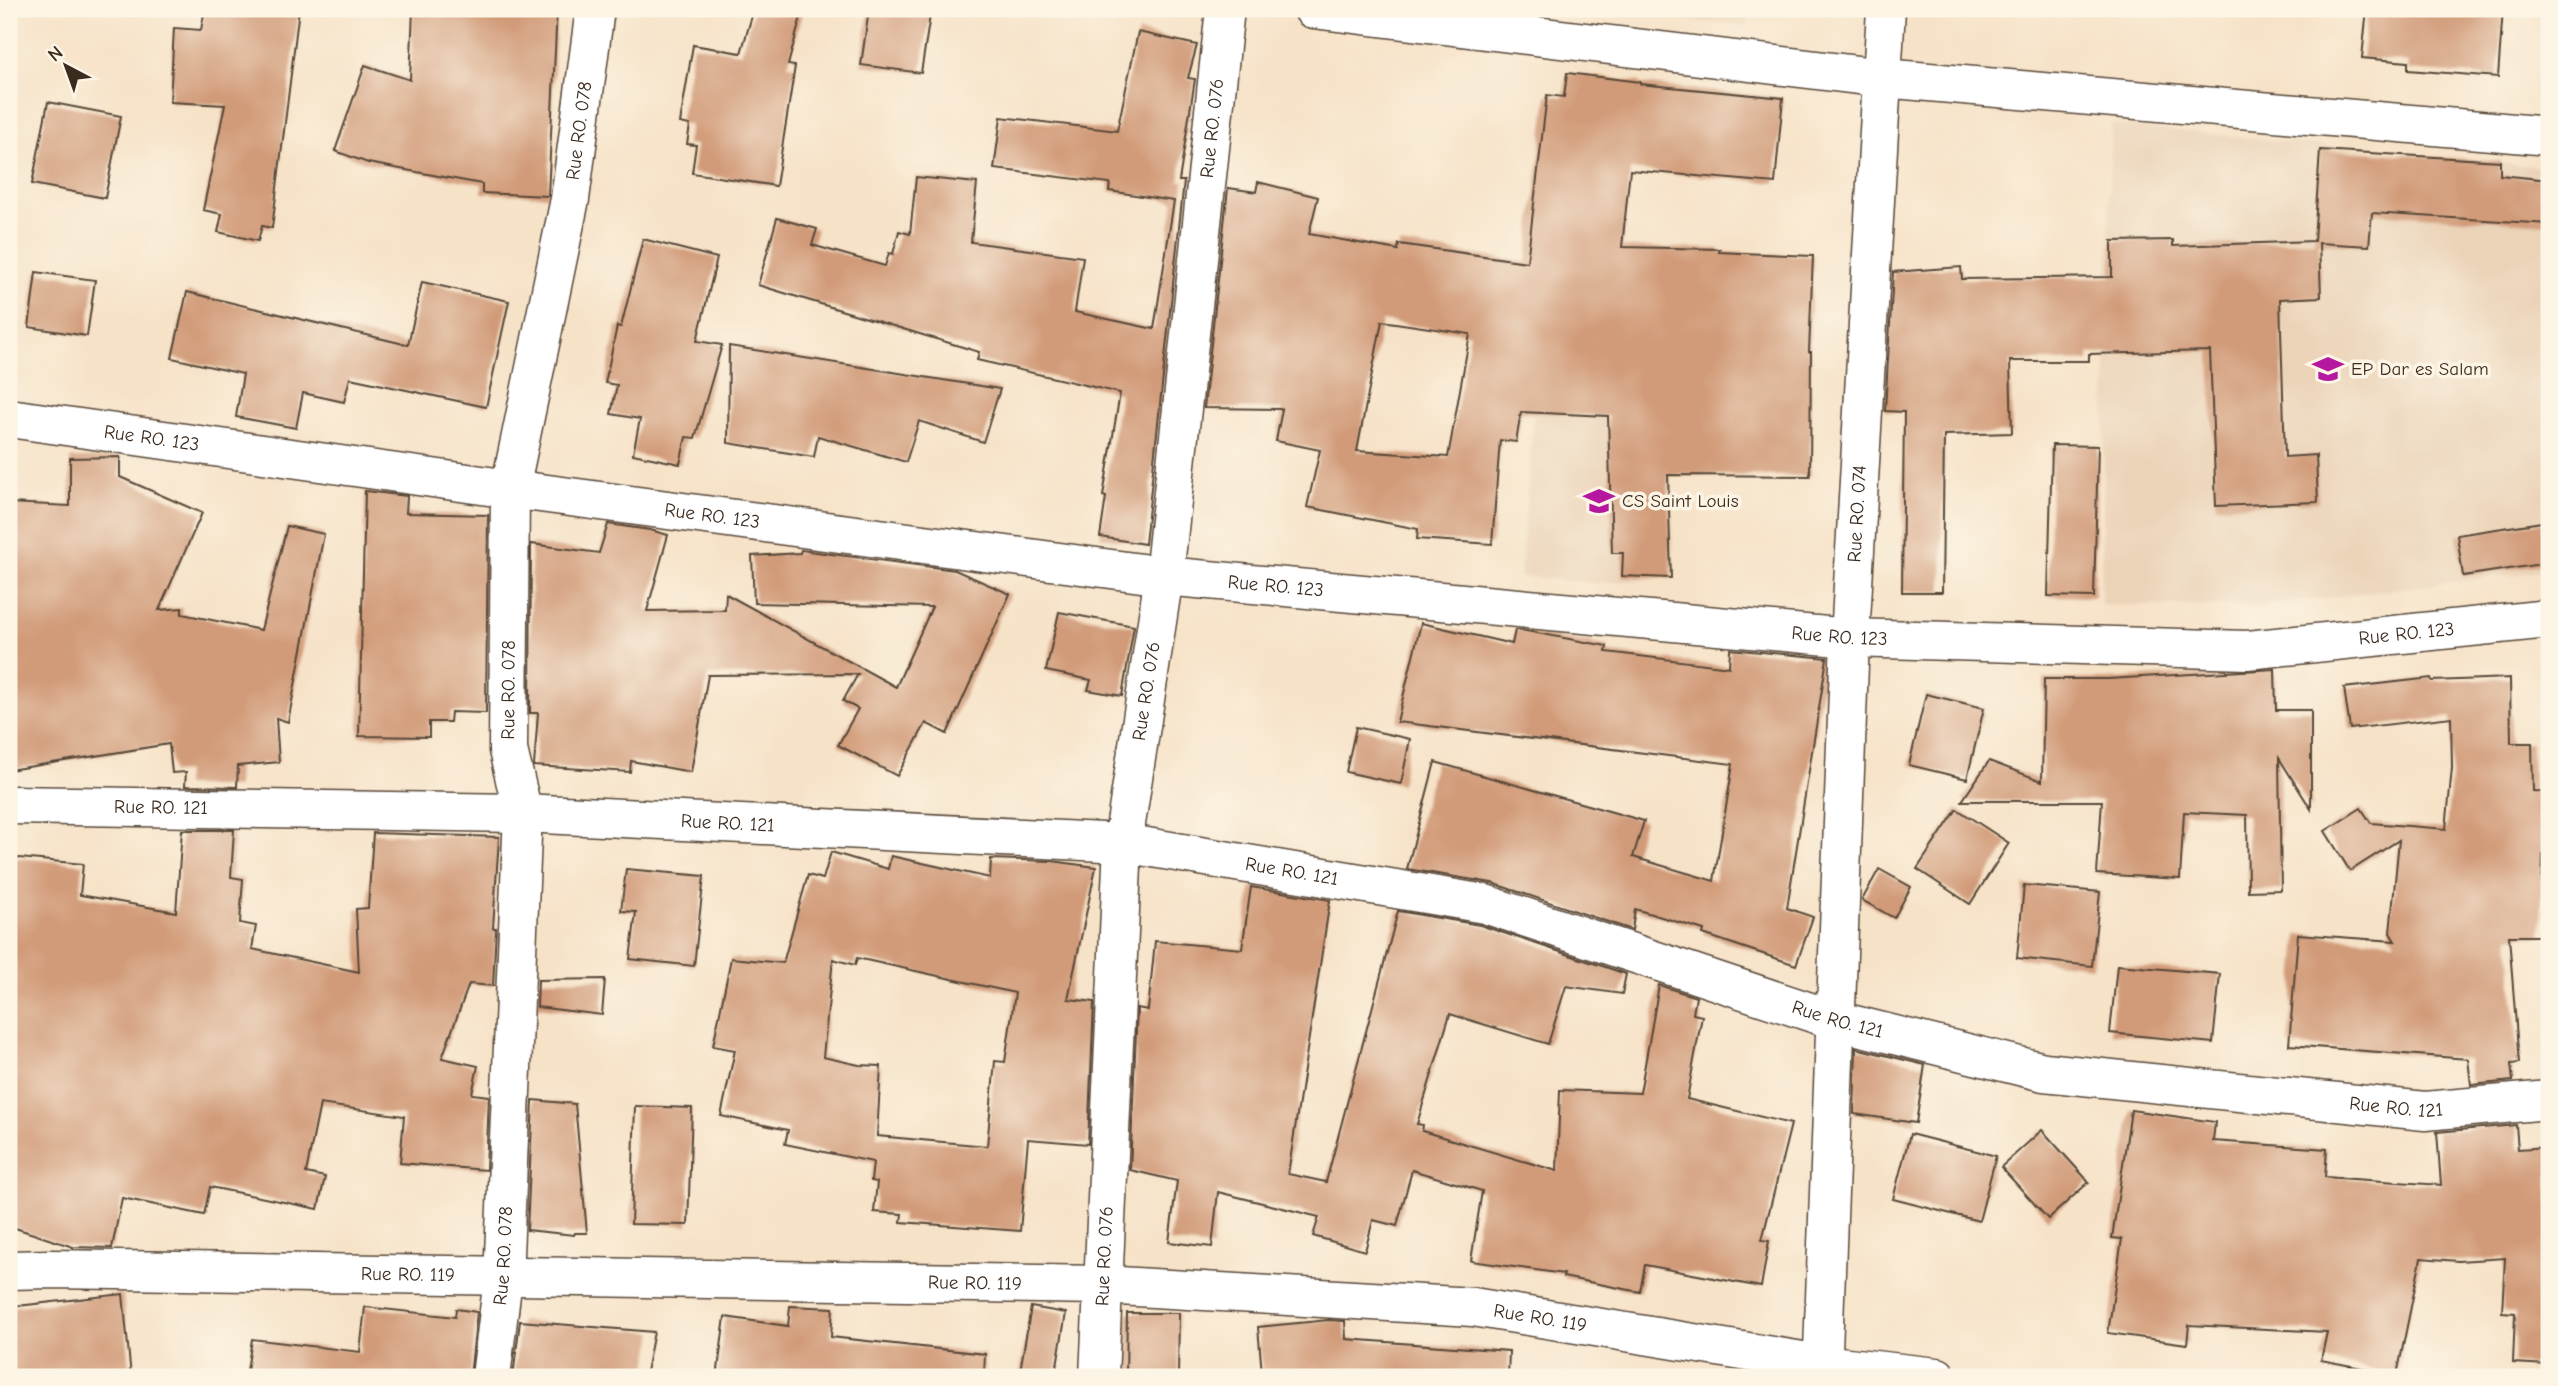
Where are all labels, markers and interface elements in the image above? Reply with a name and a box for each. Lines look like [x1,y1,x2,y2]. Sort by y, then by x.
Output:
north arrow [32,32,102,102]
text: N [44,42,67,66]
street label: Rue RO. 076 [1196,77,1228,179]
street label: Rue RO. 078 [562,80,596,181]
school or university icon: EP Dar es Salam [2311,352,2345,386]
place label: EP Dar es Salam [2351,358,2489,380]
street label: Rue RO. 123 [102,421,201,456]
street label: Rue RO. 074 [1843,465,1871,563]
school or university icon: CS Saint Louis [1582,484,1616,518]
place label: CS Saint Louis [1622,490,1739,512]
street label: Rue RO. 123 [663,499,761,533]
street label: Rue RO. 123 [1227,571,1325,601]
street label: Rue RO. 123 [2357,618,2455,649]
street label: Rue RO. 123 [1791,622,1888,650]
street label: Rue RO. 078 [497,640,520,740]
street label: Rue RO. 076 [1128,640,1165,742]
street label: Rue RO. 121 [114,796,208,819]
street label: Rue RO. 121 [680,810,775,837]
street label: Rue RO. 121 [1244,853,1340,890]
street label: Rue RO. 121 [1789,996,1886,1043]
street label: Rue RO. 121 [2348,1092,2444,1122]
street label: Rue RO. 078 [489,1206,517,1307]
street label: Rue RO. 076 [1091,1206,1118,1306]
street label: Rue RO. 119 [361,1263,455,1286]
street label: Rue RO. 119 [928,1271,1022,1295]
street label: Rue RO. 119 [1492,1300,1589,1336]

